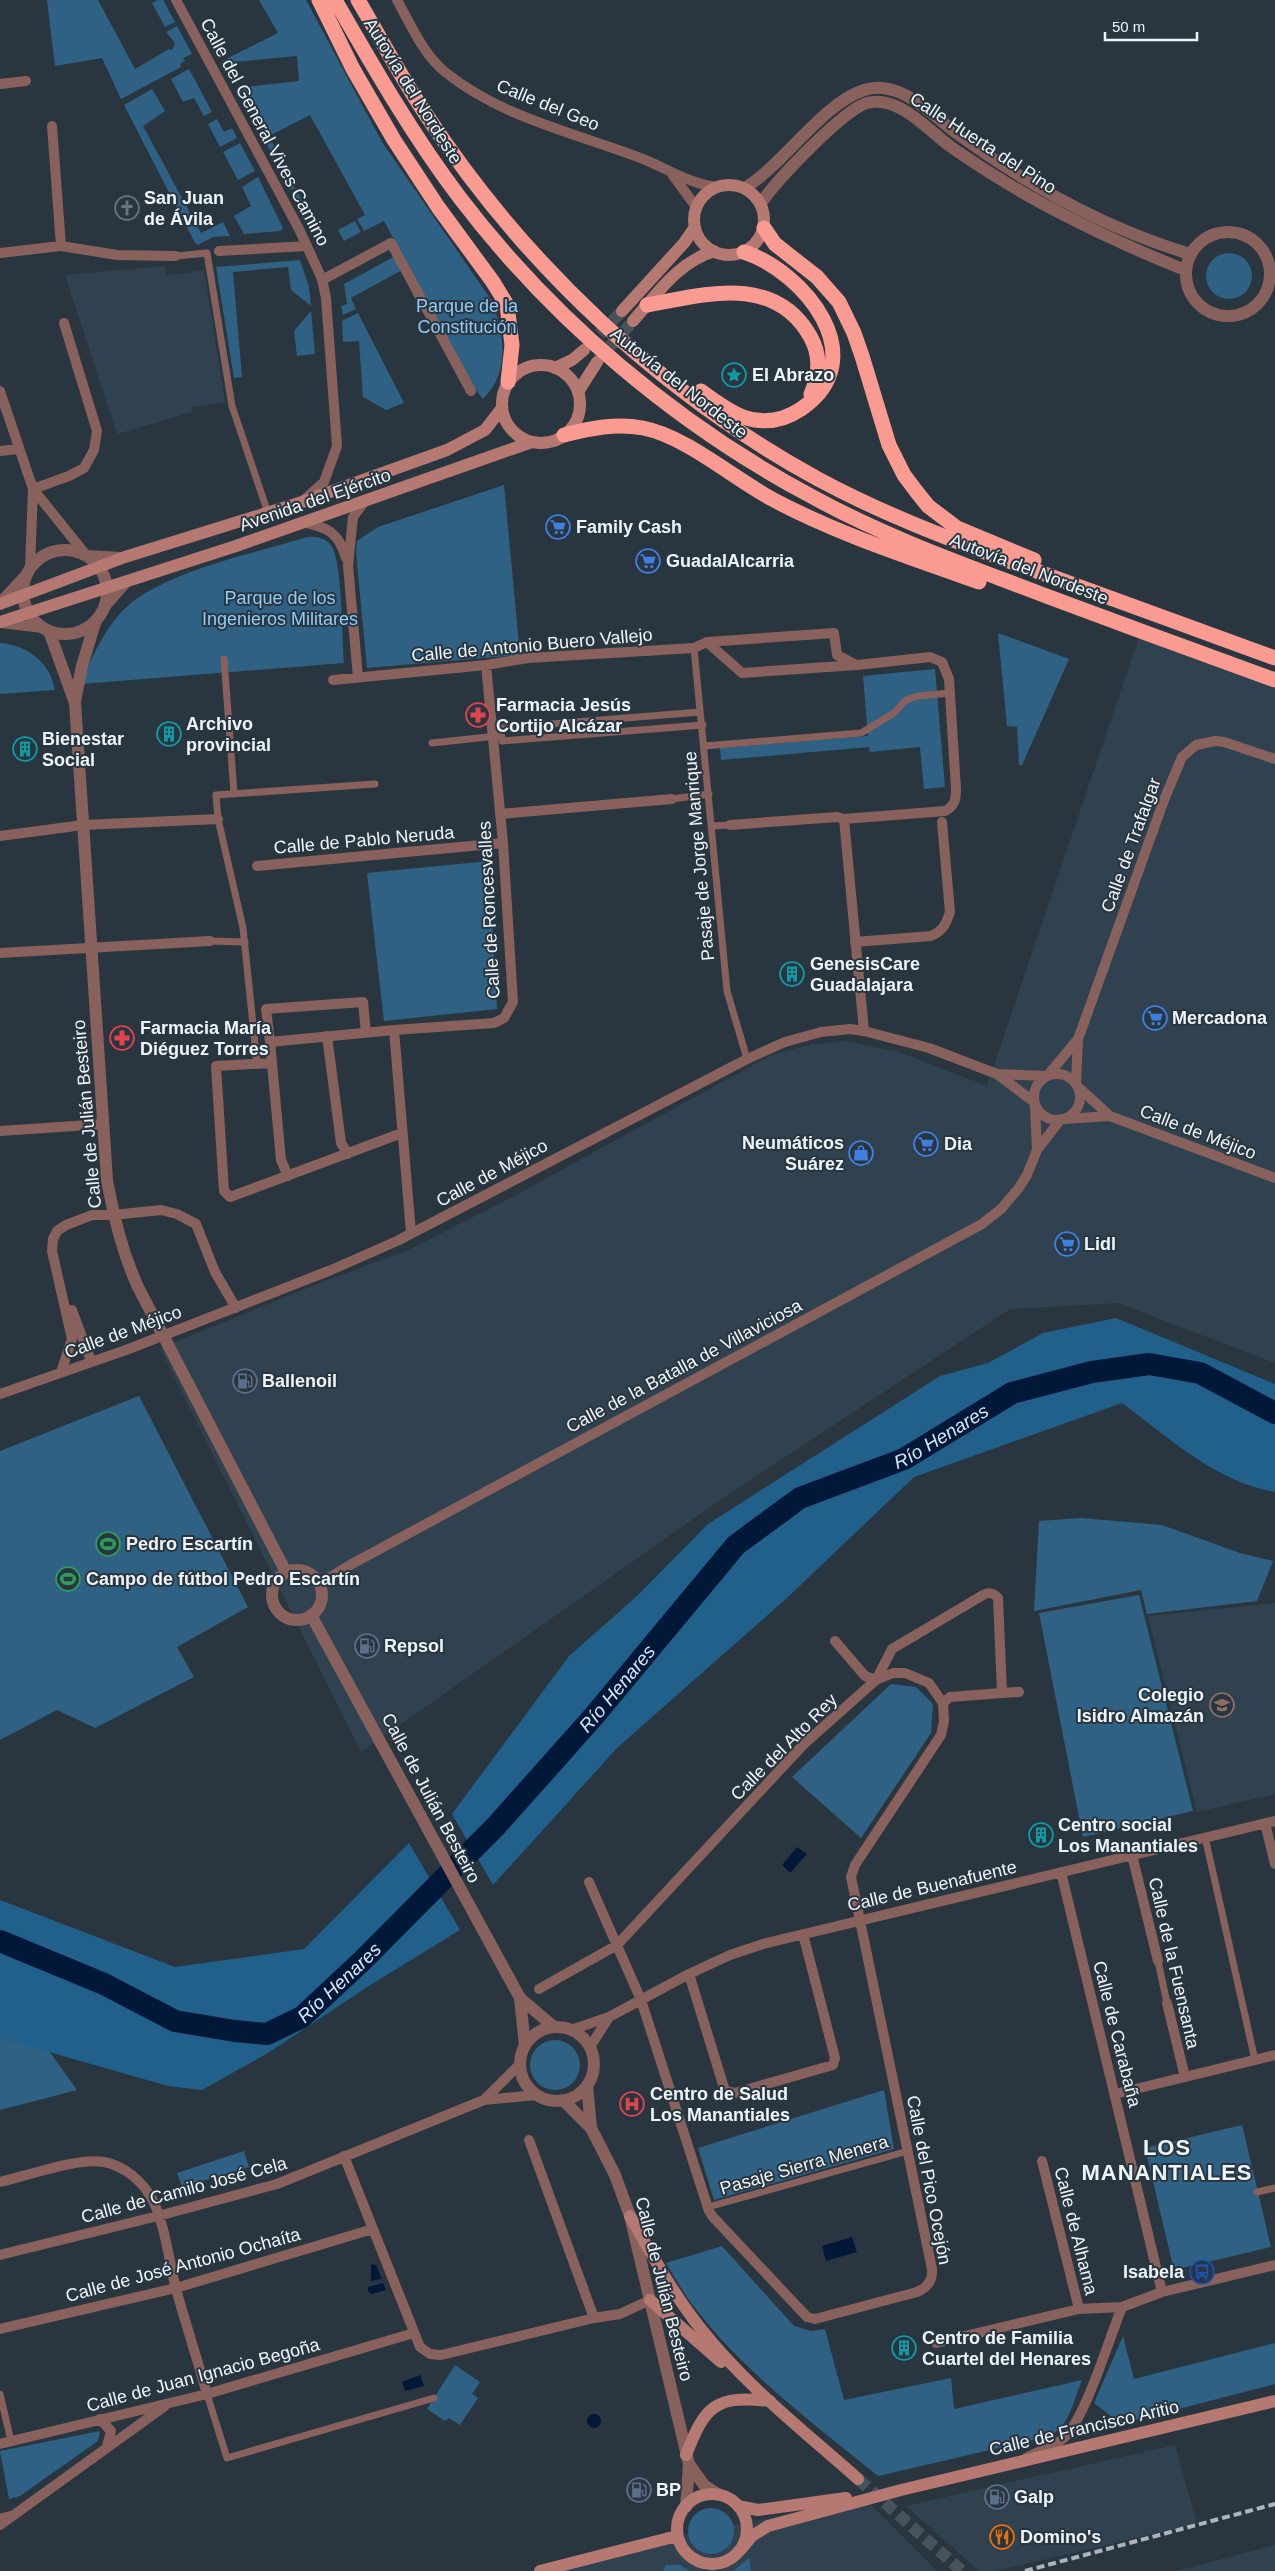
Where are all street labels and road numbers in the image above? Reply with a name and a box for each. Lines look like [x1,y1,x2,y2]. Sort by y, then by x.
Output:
street label: Autovía del Nordeste [360,14,466,168]
street label: Calle del General Vives Camino [196,15,334,249]
street label: Calle del Geo [494,75,602,135]
street label: Calle Huerta del Pino [906,88,1060,198]
street label: Autovía del Nordeste [607,323,751,443]
street label: Avenida del Ejército [237,465,393,535]
street label: Autovía del Nordeste [947,530,1111,608]
street label: Calle de Antonio Buero Vallejo [411,624,653,666]
street label: Pasaje de Jorge Manrique [680,750,718,962]
street label: Calle de Trafalgar [1097,775,1165,915]
street label: Calle de Roncesvalles [474,821,504,999]
street label: Calle de Pablo Neruda [273,822,456,858]
street label: Calle de Julián Besteiro [69,1019,105,1209]
street label: Calle de Méjico [1137,1101,1259,1163]
street label: Calle de Méjico [433,1135,551,1211]
street label: Calle de la Batalla de Villaviciosa [563,1295,806,1437]
street label: Calle de Méjico [62,1302,184,1362]
street label: Calle del Alto Rey [727,1690,841,1804]
street label: Calle de Julián Besteiro [378,1710,484,1886]
street label: Calle de Buenafuente [845,1857,1019,1915]
street label: Calle de la Fuensanta [1145,1875,1204,2052]
street label: Calle de Carabaña [1089,1959,1145,2110]
street label: Calle del Pico Ocejón [903,2094,955,2266]
street label: Pasaje Sierra Menera [718,2131,891,2199]
street label: Calle de Camilo José Cela [79,2153,290,2227]
street label: Calle de Alhama [1050,2165,1102,2298]
street label: Calle de Julián Besteiro [631,2195,697,2383]
street label: Calle de José Antonio Ochaíta [63,2224,303,2306]
street label: Calle de Juan Ignacio Begoña [84,2334,323,2416]
street label: Calle de Francisco Aritio [987,2396,1181,2460]

